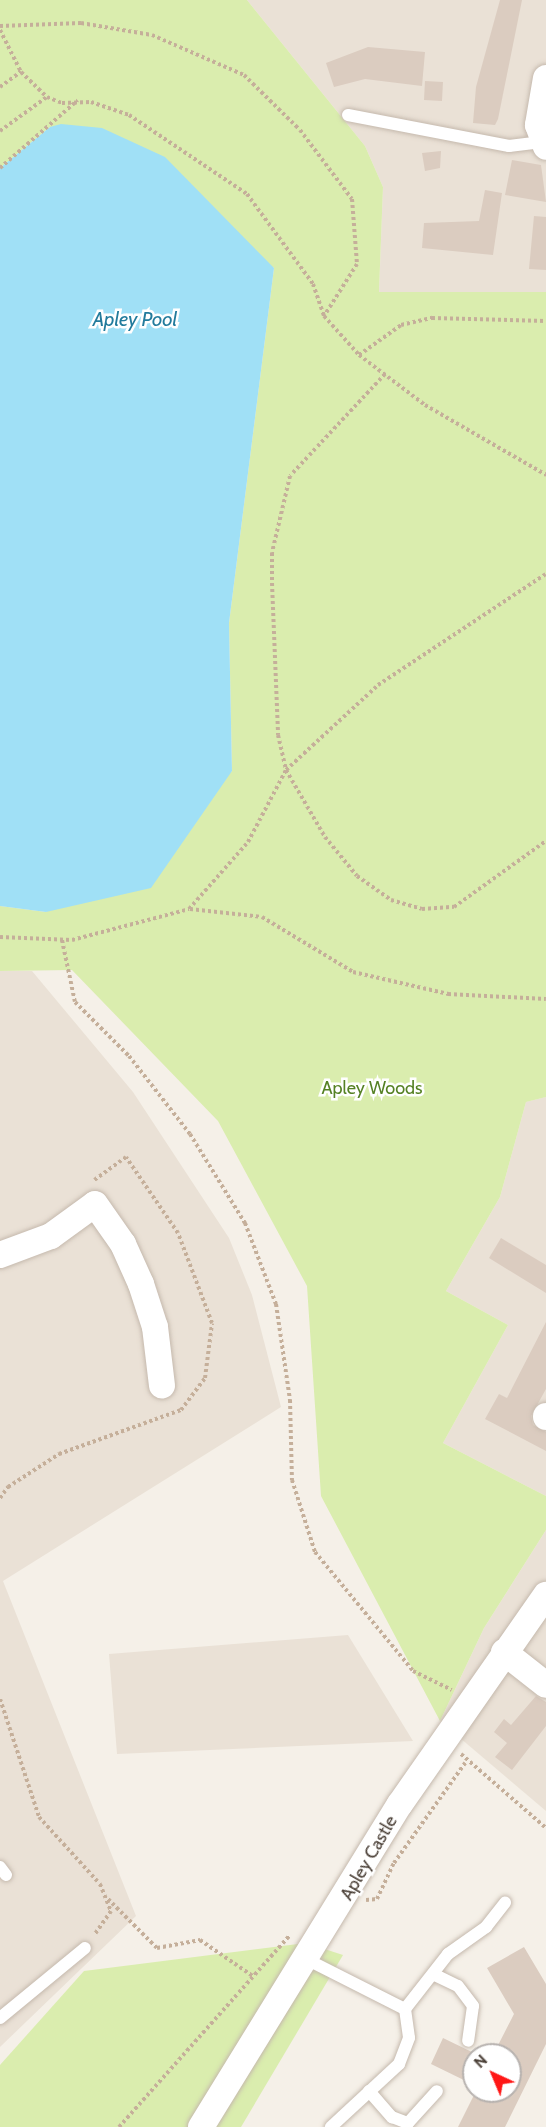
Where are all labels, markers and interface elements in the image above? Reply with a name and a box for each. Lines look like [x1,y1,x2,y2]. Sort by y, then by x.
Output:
water label: Apley Pool [93,307,177,331]
park label: Apley Woods [321,1077,423,1099]
street label: Apley Castle [336,1812,402,1904]
north arrow [462,2043,522,2103]
text: N [470,2050,491,2072]

